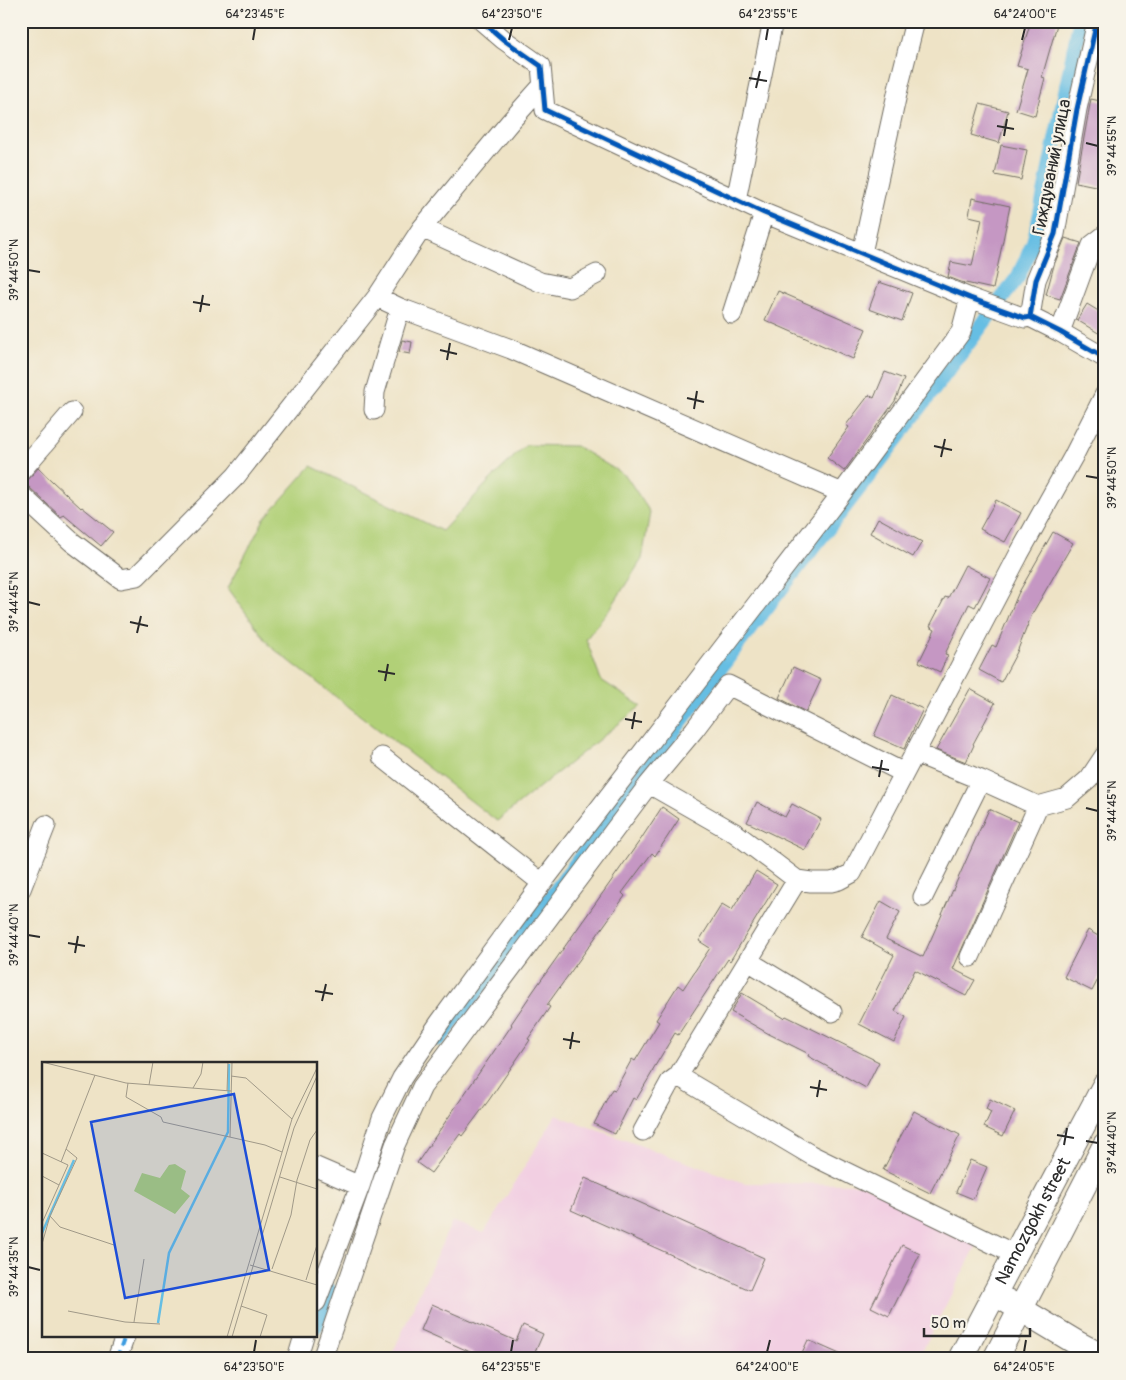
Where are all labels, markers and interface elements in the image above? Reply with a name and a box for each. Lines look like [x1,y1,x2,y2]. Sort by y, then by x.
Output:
text: 64°23'45"E [225,7,285,22]
text: 64°23'50"E [482,7,542,22]
text: 64°23'55"E [739,7,797,22]
text: 64°24'00"E [994,7,1056,22]
street label: Гиждуваний улица [1028,97,1076,237]
text: 39°44'55"N [1105,116,1120,176]
text: 39°44'50"N [7,239,22,301]
text: 39°44'50"N [1105,447,1120,509]
text: 39°44'45"N [7,572,22,632]
text: 39°44'45"N [1105,781,1120,841]
text: 39°44'40"N [7,904,22,966]
inset map [42,1062,318,1338]
text: 39°44'40"N [1105,1112,1120,1174]
street label: Namozgokh street [990,1153,1076,1289]
text: 39°44'35"N [7,1237,22,1297]
scale bar [924,1305,1030,1337]
text: 50 m [931,1314,966,1333]
text: 64°23'50"E [224,1360,284,1375]
text: 64°23'55"E [482,1360,540,1375]
text: 64°24'00"E [736,1360,798,1375]
text: 64°24'05"E [993,1360,1055,1375]

